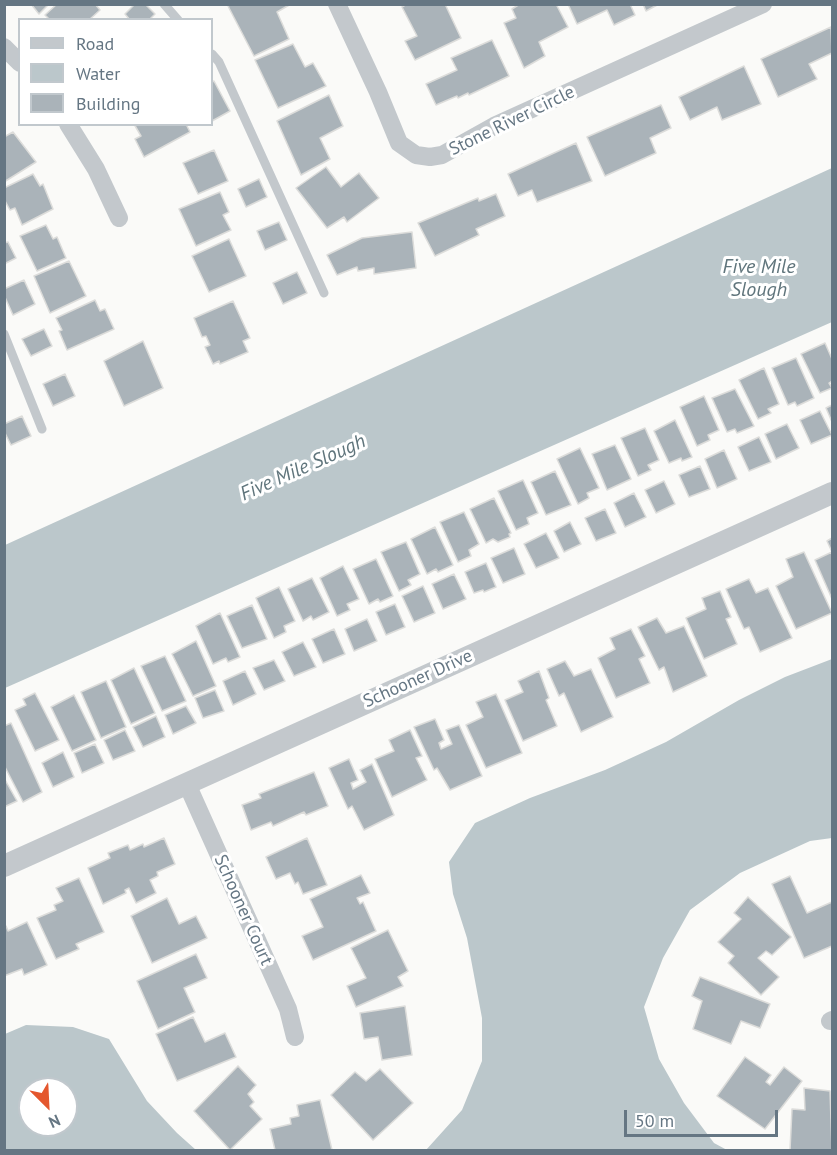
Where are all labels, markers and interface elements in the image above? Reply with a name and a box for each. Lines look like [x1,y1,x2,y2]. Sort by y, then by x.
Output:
legend [18,18,213,126]
text: Road [76,32,114,55]
text: Water [76,62,120,85]
street label: Stone River Circle [446,81,578,161]
text: Building [76,92,140,115]
water label: Five Mile Slough [722,255,796,302]
water label: Five Mile Slough [237,430,369,506]
street label: Schooner Drive [360,645,476,713]
street label: Schooner Court [209,851,277,969]
north arrow [18,1077,78,1137]
scale bar [627,1098,782,1136]
text: 50 m [635,1109,674,1132]
text: N [46,1110,63,1133]

